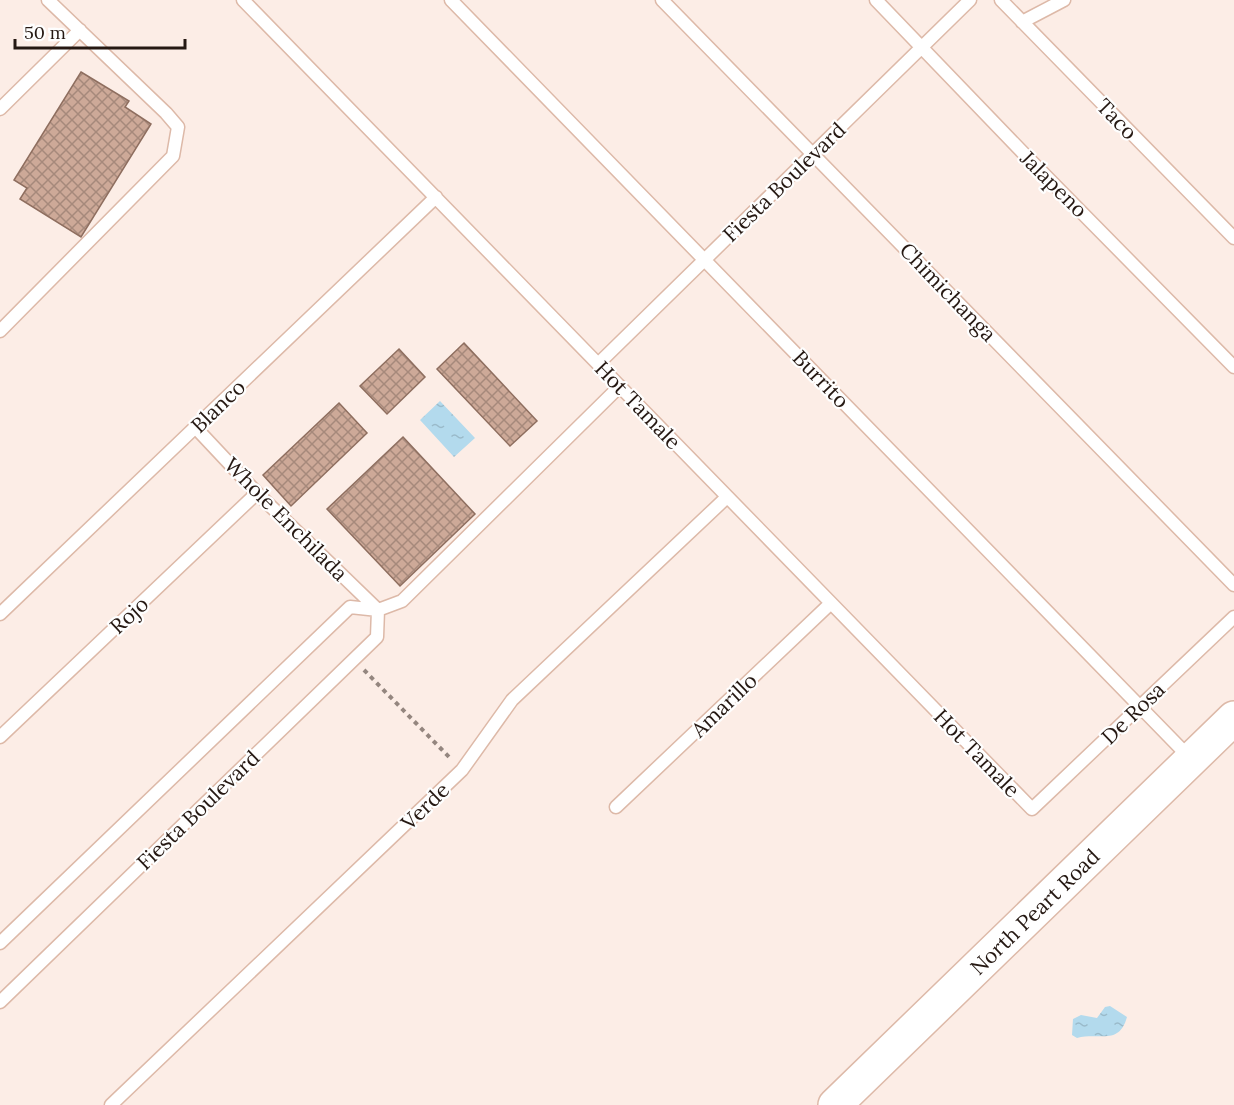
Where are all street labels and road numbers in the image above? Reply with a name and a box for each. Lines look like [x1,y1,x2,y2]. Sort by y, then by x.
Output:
street label: Taco [1091,93,1143,145]
street label: Fiesta Boulevard [717,117,851,247]
street label: Jalapeno [1014,144,1093,223]
street label: Chimichanga [894,237,1002,347]
street label: Burrito [787,344,855,414]
street label: Hot Tamale [589,355,687,455]
street label: Blanco [185,374,251,438]
street label: Whole Enchilada [218,451,354,587]
street label: Rojo [104,590,154,640]
street label: Amarillo [685,667,763,744]
street label: De Rosa [1095,676,1171,750]
street label: Hot Tamale [928,703,1026,803]
street label: Fiesta Boulevard [131,745,265,875]
street label: Verde [394,776,455,836]
street label: North Peart Road [964,843,1105,980]

